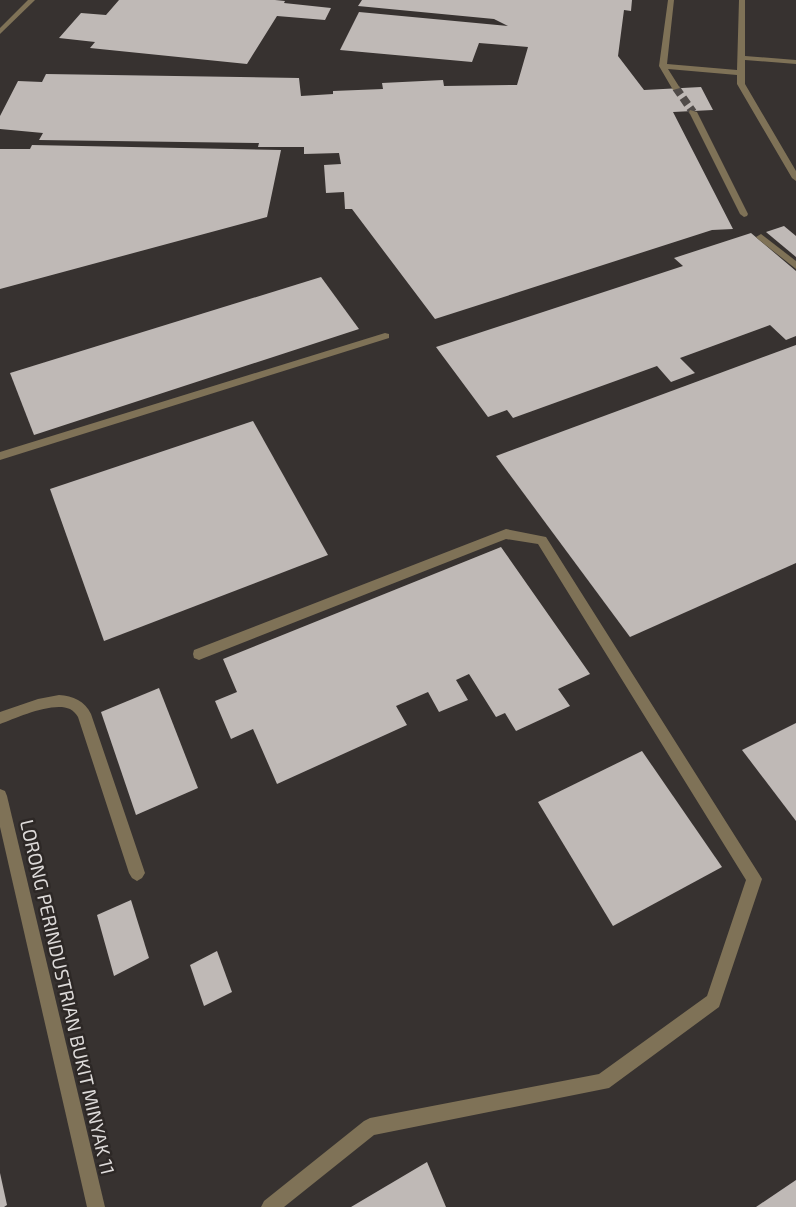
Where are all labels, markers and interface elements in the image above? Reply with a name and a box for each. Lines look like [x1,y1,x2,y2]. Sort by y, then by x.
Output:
street label: LORONG PERINDUSTRIAN BUKIT MINYAK 11 [16,817,120,1177]

